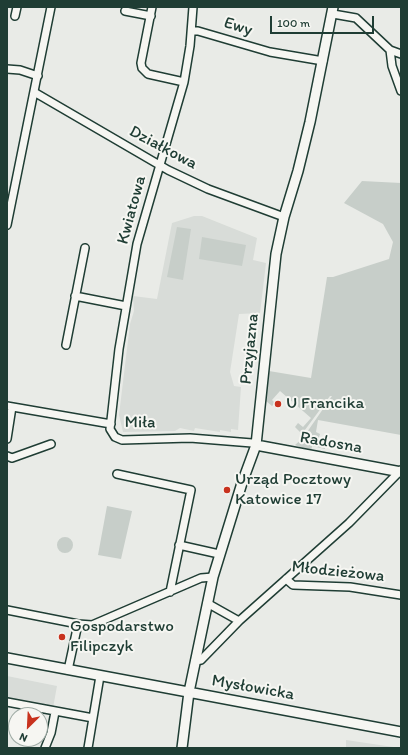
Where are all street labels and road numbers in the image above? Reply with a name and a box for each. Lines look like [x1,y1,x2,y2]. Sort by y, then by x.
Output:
street label: Ewy [221,13,255,41]
street label: Działkowa [125,122,201,174]
street label: Kwiatowa [113,173,151,247]
street label: Przyjazna [236,313,264,385]
street label: Miła [124,413,156,433]
street label: Radosna [298,427,364,459]
street label: Młodzieżowa [291,557,385,587]
street label: Mysłowicka [210,671,296,705]

